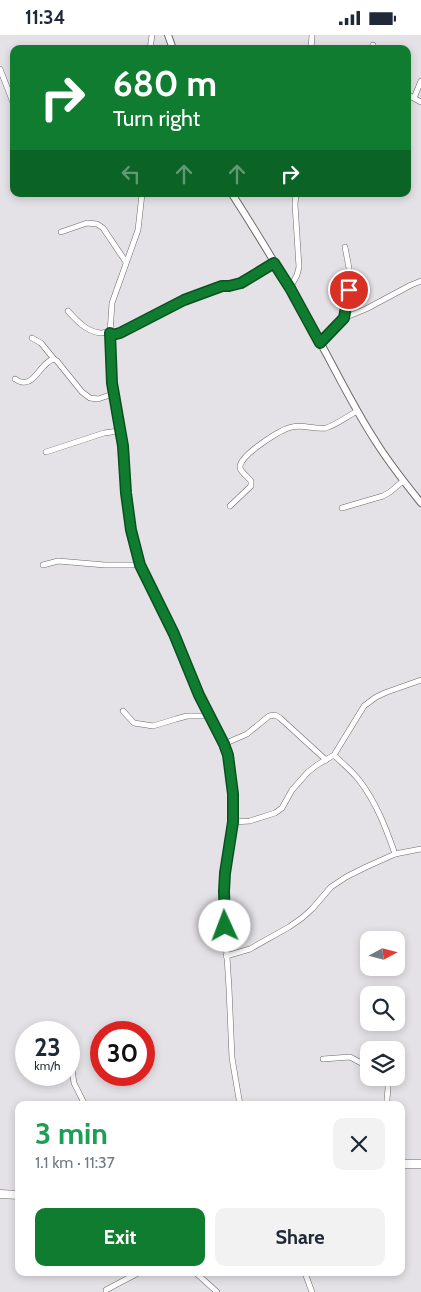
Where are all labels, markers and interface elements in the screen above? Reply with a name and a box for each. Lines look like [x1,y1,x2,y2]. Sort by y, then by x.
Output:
text: 11:34 [25,6,65,29]
text: 680 m [113,62,217,105]
icon: right [30,65,95,130]
text: Turn right [113,105,200,132]
icon: left [117,160,145,188]
icon: ahead [170,160,198,188]
icon: ahead [223,160,251,188]
icon: right [276,160,304,188]
pin [328,269,370,311]
icon: arrive [335,276,363,304]
position arrow [198,899,250,951]
north arrow [360,931,405,976]
map controls [360,931,405,1086]
button: search [360,986,405,1031]
speed limit sign: 30 [90,1021,155,1086]
text: 23 [34,1032,61,1062]
button: layers [360,1041,405,1086]
text: km/h [34,1058,61,1073]
text: 3 min [35,1115,108,1152]
button: close [333,1118,385,1170]
text: 1.1 km · 11:37 [35,1153,115,1172]
button: Exit [35,1208,205,1266]
button: Share [215,1208,385,1266]

